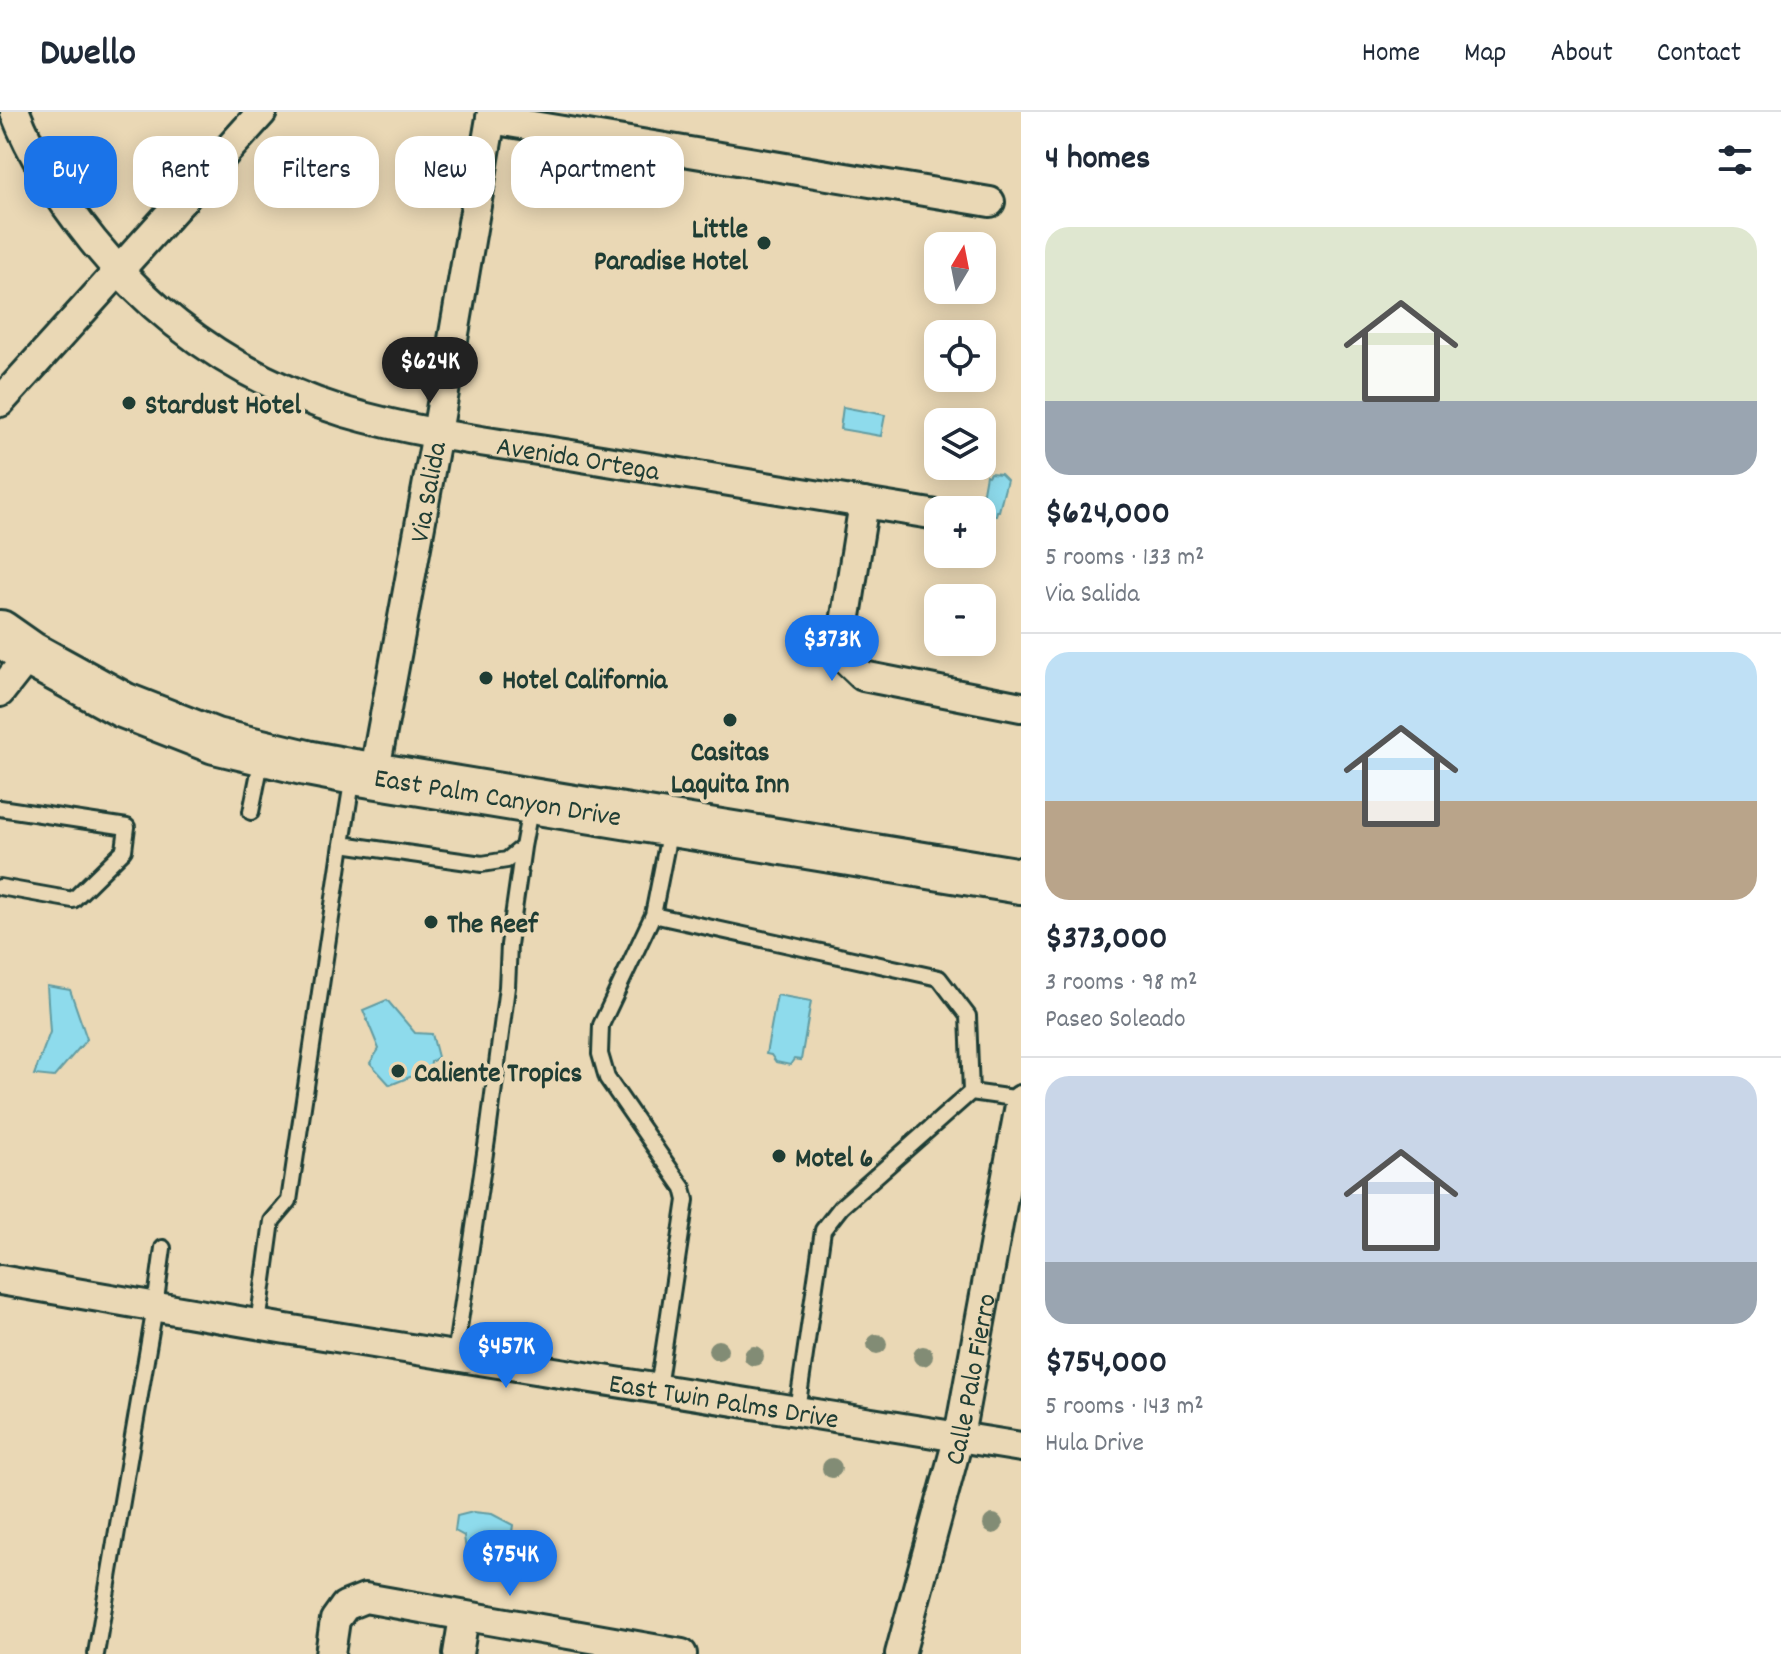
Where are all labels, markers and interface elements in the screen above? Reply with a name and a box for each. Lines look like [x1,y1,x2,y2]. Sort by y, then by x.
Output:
text: Dwello [40,28,136,83]
text: Home [1362,35,1420,75]
text: Map [1464,35,1506,75]
text: About [1550,35,1613,75]
text: Contact [1657,35,1741,75]
chip: Buy [24,136,117,208]
chip: Rent [133,136,238,208]
chip: Filters [254,136,379,208]
chip: New [395,136,495,208]
chip: Apartment [511,136,684,208]
text: 4 homes [1045,136,1150,185]
icon: filters [1713,138,1757,182]
place label: Little Paradise Hotel [594,212,748,284]
north arrow [924,232,996,304]
map controls [924,232,996,656]
marker: Little Paradise Hotel [755,234,773,252]
icon: home [1329,279,1473,423]
button: locate [924,320,996,392]
pin: $624K [374,337,486,405]
text: $624K [400,344,460,381]
place label: Stardust Hotel [145,388,301,428]
marker: Stardust Hotel [120,394,138,412]
button: layers [924,408,996,480]
street label: Avenida Ortega [493,429,663,494]
street label: Via Salida [402,438,460,546]
text: $624,000 [1045,491,1170,540]
button: + [924,496,996,568]
text: 5 rooms · 133 m² [1045,540,1205,577]
text: Via Salida [1045,577,1139,614]
button: − [924,584,996,656]
pin: $373K [776,615,888,683]
text: $373K [803,622,861,659]
place label: Hotel California [502,663,668,703]
marker: Hotel California [477,669,495,687]
icon: home [1329,704,1473,848]
marker: Casitas Laquita Inn [721,711,739,729]
place label: Casitas Laquita Inn [671,735,789,807]
street label: East Palm Canyon Drive [371,761,624,840]
place label: The Reef [447,907,539,947]
marker: The Reef [422,913,440,931]
text: $373,000 [1045,916,1168,965]
text: 3 rooms · 98 m² [1045,965,1198,1002]
text: Paseo Soleado [1045,1002,1186,1039]
place label: Caliente Tropics [414,1056,582,1096]
marker: Caliente Tropics [389,1062,407,1080]
icon: home [1329,1128,1473,1272]
place label: Motel 6 [795,1141,873,1181]
marker: Motel 6 [770,1147,788,1165]
street label: Calle Palo Fierro [937,1291,1010,1470]
pin: $457K [450,1322,562,1390]
text: $457K [477,1329,535,1366]
text: $754,000 [1045,1340,1167,1389]
street label: East Twin Palms Drive [606,1366,841,1442]
text: 5 rooms · 143 m² [1045,1389,1204,1426]
text: Hula Drive [1045,1426,1144,1463]
pin: $754K [454,1530,566,1598]
text: $754K [481,1537,539,1574]

